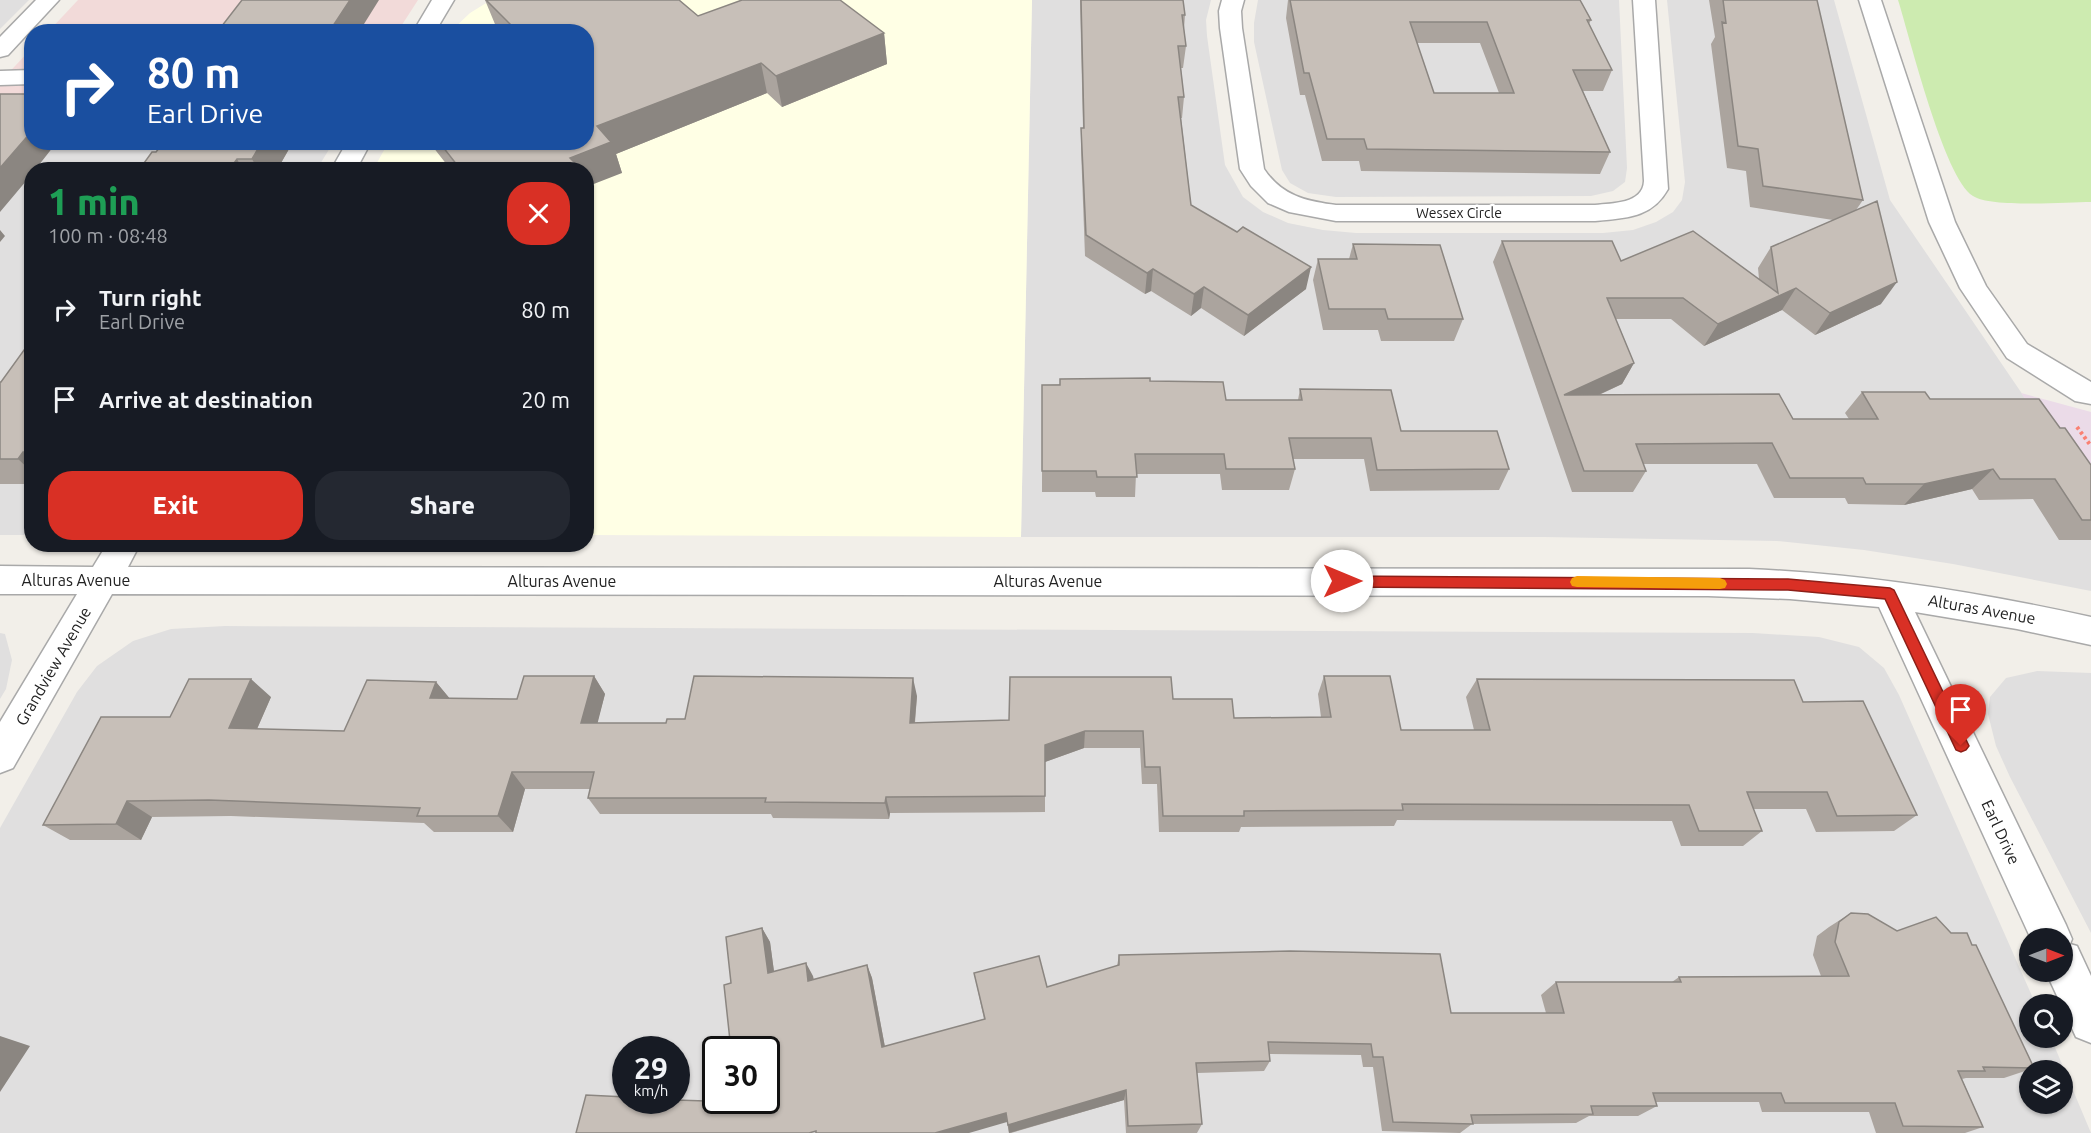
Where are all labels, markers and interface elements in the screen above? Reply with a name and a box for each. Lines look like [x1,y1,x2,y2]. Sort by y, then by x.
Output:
icon: right [48,48,126,126]
text: 80 m [147,49,241,96]
text: Earl Drive [147,98,263,128]
text: 1 min [48,181,140,222]
button: close [507,182,570,245]
street label: Wessex Circle [1416,205,1502,221]
text: 100 m · 08:48 [48,224,168,247]
text: Turn right [99,285,201,310]
icon: right [48,293,81,326]
text: 80 m [521,297,570,322]
text: Earl Drive [99,310,185,333]
icon: arrive [48,383,81,416]
text: Arrive at destination [99,387,313,412]
text: 20 m [521,387,570,412]
button: Exit [48,471,303,540]
button: Share [315,471,570,540]
position arrow [1310,549,1374,613]
street label: Alturas Avenue [22,571,130,589]
street label: Alturas Avenue [508,572,616,590]
street label: Alturas Avenue [994,572,1102,590]
street label: Alturas Avenue [1927,591,2037,627]
street label: Grandview Avenue [12,604,94,728]
pin [1935,684,1986,746]
icon: arrive [1944,693,1977,726]
street label: Earl Drive [1978,797,2024,867]
north arrow [2019,928,2073,982]
map controls [2019,928,2073,1114]
button: search [2019,994,2073,1048]
speed limit sign: 30 [702,1036,780,1114]
text: 29 [634,1051,668,1085]
button: layers [2019,1060,2073,1114]
text: km/h [634,1082,668,1099]

